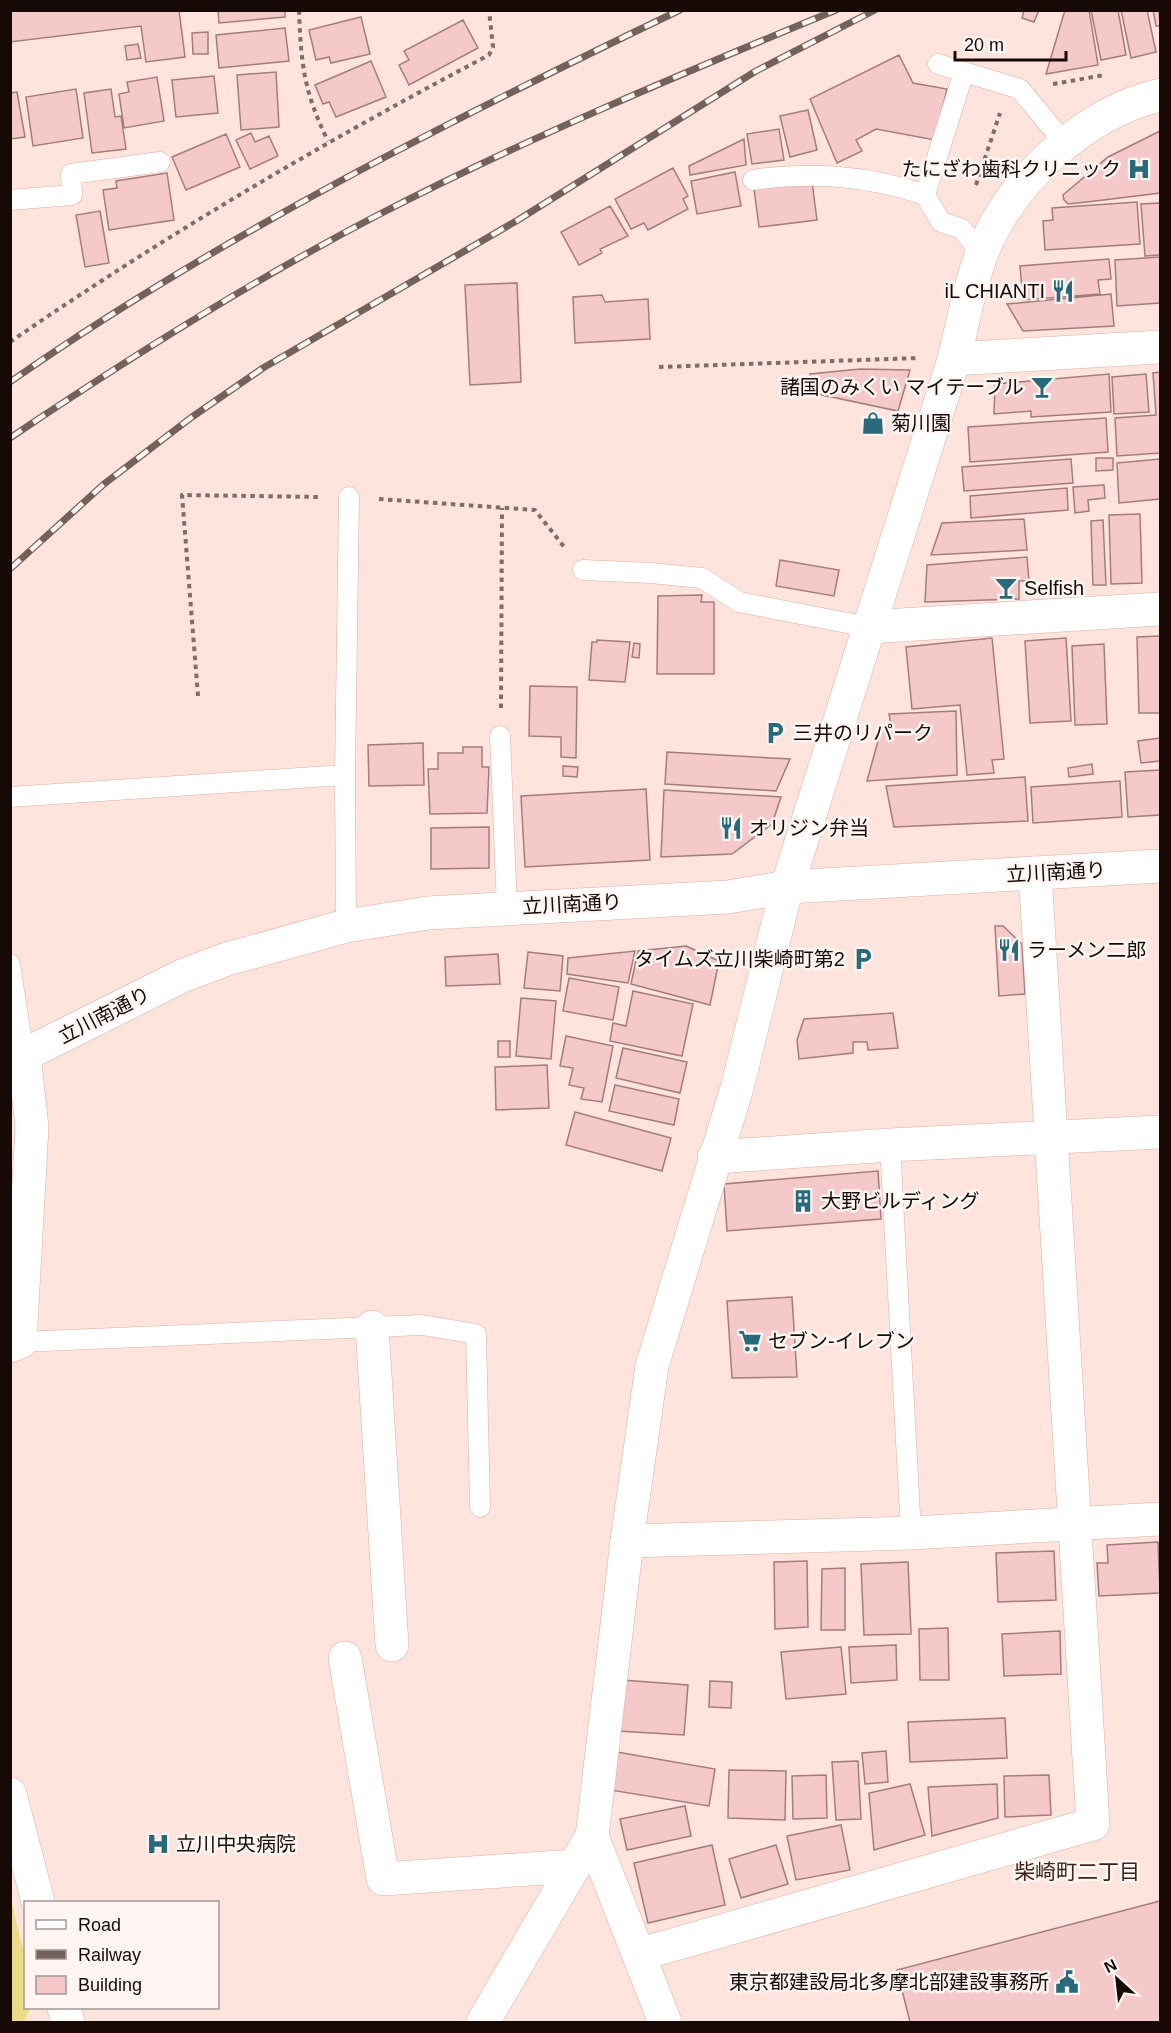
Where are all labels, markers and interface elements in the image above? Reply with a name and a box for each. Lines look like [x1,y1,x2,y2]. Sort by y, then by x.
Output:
scale bar [955,24,1066,62]
text: 20 m [964,35,1004,55]
hospital icon: たにざわ歯科クリニック [1126,156,1152,182]
place label: たにざわ歯科クリニック [901,158,1121,180]
restaurant icon: iL CHIANTI [1050,278,1076,304]
place label: iL CHIANTI [945,280,1045,302]
bar icon: 諸国のみくい マイテーブル [1029,374,1055,400]
place label: 諸国のみくい マイテーブル [780,376,1024,398]
shop icon: 菊川園 [860,410,886,436]
place label: 菊川園 [891,412,951,434]
bar icon: Selfish [993,575,1019,601]
place label: Selfish [1024,577,1084,599]
parking icon: 三井のリパーク [762,720,788,746]
place label: 三井のリパーク [793,722,933,744]
restaurant icon: オリジン弁当 [718,815,744,841]
place label: オリジン弁当 [749,817,869,839]
street label: 立川南通り [1005,858,1107,886]
street label: 立川南通り [521,890,623,918]
restaurant icon: ラーメン二郎 [996,937,1022,963]
place label: ラーメン二郎 [1027,939,1146,961]
parking icon: タイムズ立川柴崎町第2 [850,946,876,972]
place label: タイムズ立川柴崎町第2 [634,948,845,970]
street label: 立川南通り [54,982,154,1048]
building icon: 大野ビルディング [790,1188,816,1214]
place label: 大野ビルディング [821,1190,980,1212]
supermarket icon: セブン-イレブン [737,1328,763,1354]
place label: セブン-イレブン [768,1330,915,1352]
hospital icon: 立川中央病院 [145,1831,171,1857]
place label: 立川中央病院 [176,1833,296,1855]
district label: 柴崎町二丁目 [1014,1860,1140,1883]
legend [24,1901,219,2009]
text: Road [78,1915,121,1935]
text: Railway [78,1945,141,1965]
north arrow [1087,1949,1147,2009]
text: N [1101,1956,1119,1976]
public building icon: 東京都建設局北多摩北部建設事務所 [1054,1969,1080,1995]
place label: 東京都建設局北多摩北部建設事務所 [729,1971,1049,1993]
text: Building [78,1975,142,1995]

